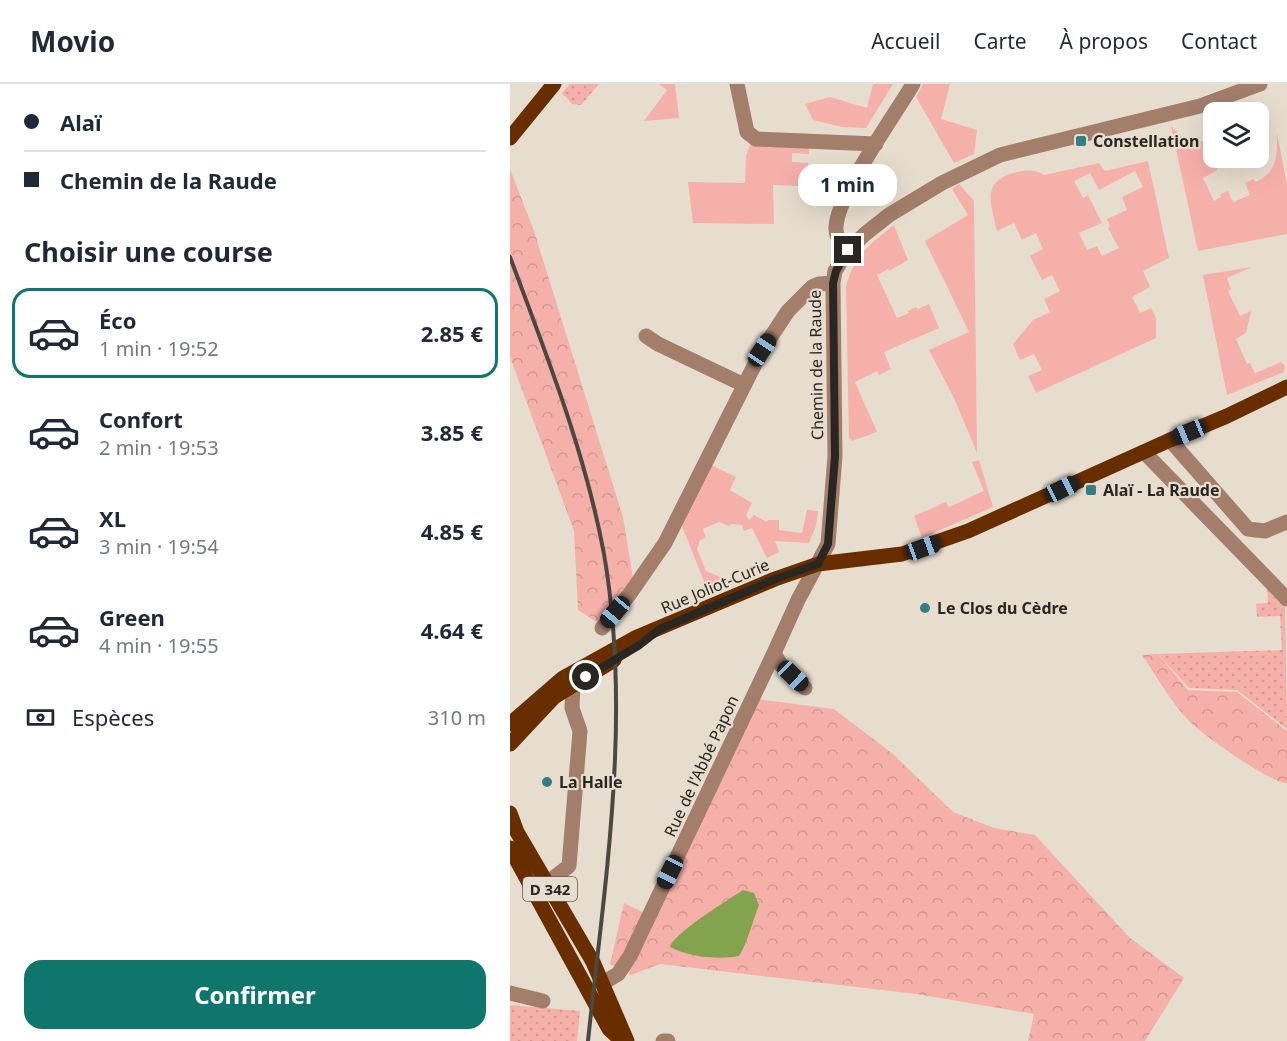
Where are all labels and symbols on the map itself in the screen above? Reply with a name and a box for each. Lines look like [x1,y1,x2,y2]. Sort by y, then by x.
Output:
place label: Constellation [1093,130,1199,152]
marker: Constellation [1074,134,1088,148]
callout: 1 min [798,163,898,205]
route end [834,236,861,263]
street label: Chemin de la Raude [804,290,828,440]
car [744,330,780,370]
car [1169,417,1209,447]
car [1042,473,1082,505]
place label: Alaï - La Raude [1103,479,1219,501]
marker: Alaï - La Raude [1084,483,1098,497]
car [903,533,943,563]
street label: Rue Joliot-Curie [657,553,773,619]
car [597,592,633,632]
place label: Le Clos du Cèdre [937,597,1068,619]
marker: Le Clos du Cèdre [918,601,932,615]
car [774,657,812,695]
route start [572,663,599,690]
street label: Rue de l'Abbé Papon [659,692,743,840]
place label: La Halle [559,771,623,793]
marker: La Halle [540,775,554,789]
car [654,852,686,892]
road number: D 342 [523,877,577,901]

